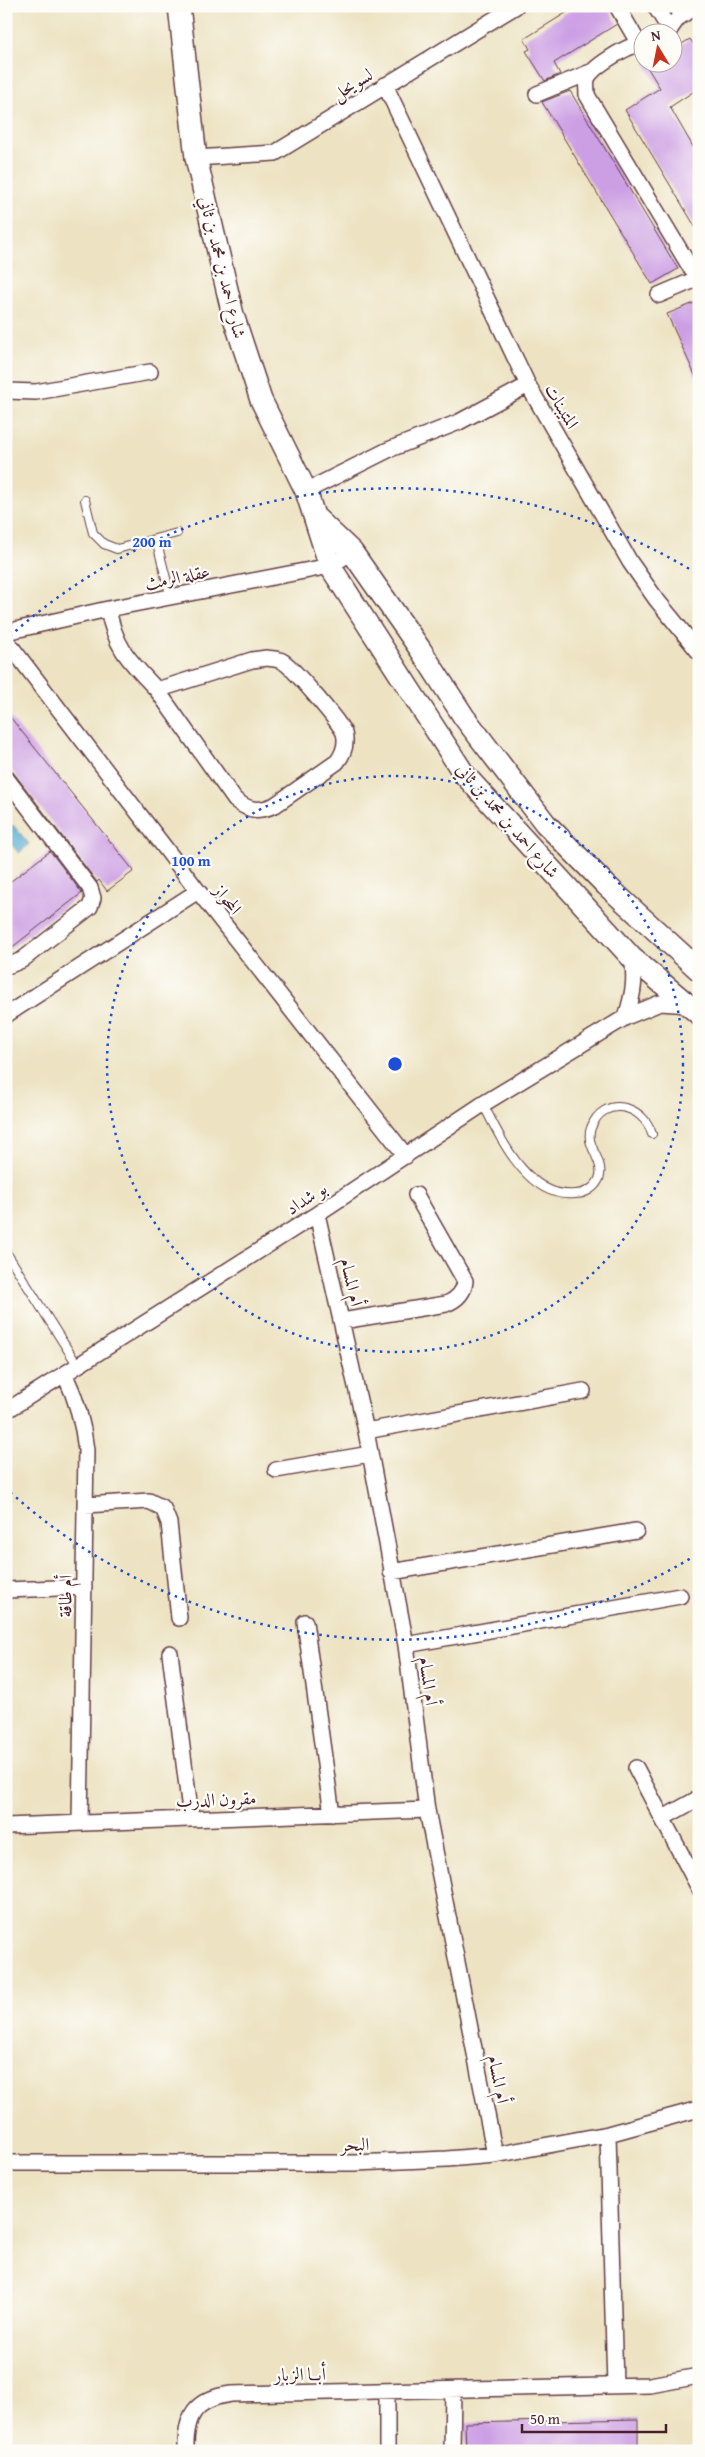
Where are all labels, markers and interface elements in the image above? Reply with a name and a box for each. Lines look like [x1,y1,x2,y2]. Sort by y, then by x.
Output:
north arrow [632,22,682,72]
text: N [649,24,663,46]
street label: لسويحل [326,61,378,107]
street label: شارع احمد بن محمد بن ثاني [190,193,254,342]
street label: المتيبنات [538,378,586,434]
text: 200 m [132,531,172,552]
street label: عقلة الرمث [142,557,212,597]
street label: شارع احمد بن محمد بن ثاني [448,756,566,885]
text: 100 m [171,850,211,871]
street label: المحواز [206,876,249,920]
centre of rings [386,1055,404,1073]
street label: بو شداد [280,1175,332,1221]
street label: أم المسام [330,1255,371,1310]
street label: أم طاقة [51,1574,82,1618]
street label: أم المسام [409,1655,446,1708]
street label: مقرون الدرب [175,1784,257,1814]
street label: أم المسام [478,2052,517,2107]
street label: البحر [338,2130,370,2158]
street label: أبــا الزبار [272,2360,327,2388]
scale bar [522,2402,666,2434]
text: 50 m [530,2408,561,2429]

